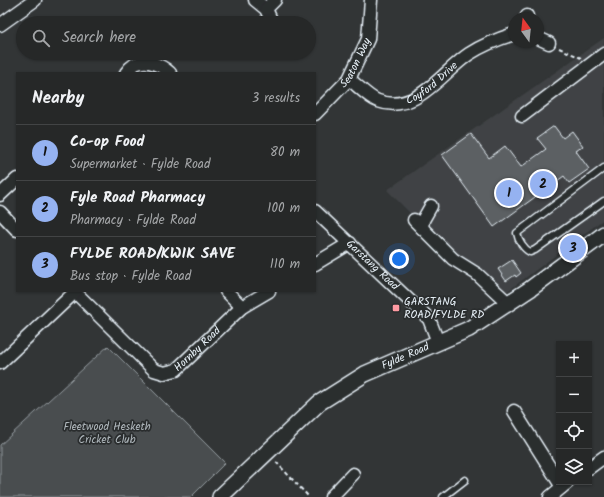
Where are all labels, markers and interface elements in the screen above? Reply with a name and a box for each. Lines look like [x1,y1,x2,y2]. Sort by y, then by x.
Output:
north arrow [508,12,544,48]
search box [16,16,316,60]
text: Search here [62,26,136,50]
icon: search [30,27,52,49]
street label: Seaton Way [336,34,377,92]
street label: Coyford Drive [403,57,462,110]
text: Nearby [32,85,84,112]
text: 3 results [252,88,300,109]
text: Co-op Food [70,130,145,154]
text: 1 [43,142,47,163]
text: 80 m [270,142,300,163]
text: Supermarket · Fylde Road [70,154,210,175]
pin: 2 [530,169,556,199]
pin: 1 [496,178,522,208]
text: Fyle Road Pharmacy [70,186,205,210]
text: 2 [41,198,49,219]
text: 100 m [267,198,300,219]
text: Pharmacy · Fylde Road [70,210,196,231]
pin: 3 [560,233,586,263]
street label: Garstang Road [342,236,403,295]
text: FYLDE ROAD/KWIK SAVE [70,242,235,266]
your location [389,249,409,269]
text: 3 [41,254,49,275]
text: 110 m [270,254,300,275]
text: Bus stop · Fylde Road [70,266,191,287]
place label: GARSTANG ROAD/FYLDE RD [404,293,484,324]
marker: GARSTANG ROAD/FYLDE RD [391,303,401,313]
street label: Hornby Road [170,322,226,376]
street label: Fylde Road [379,338,433,375]
map controls [556,341,592,485]
button: + [556,341,592,377]
button: − [556,377,592,413]
button: locate [556,413,592,449]
park label: Fleetwood Hesketh Cricket Club [63,418,151,449]
button: layers [556,449,592,485]

